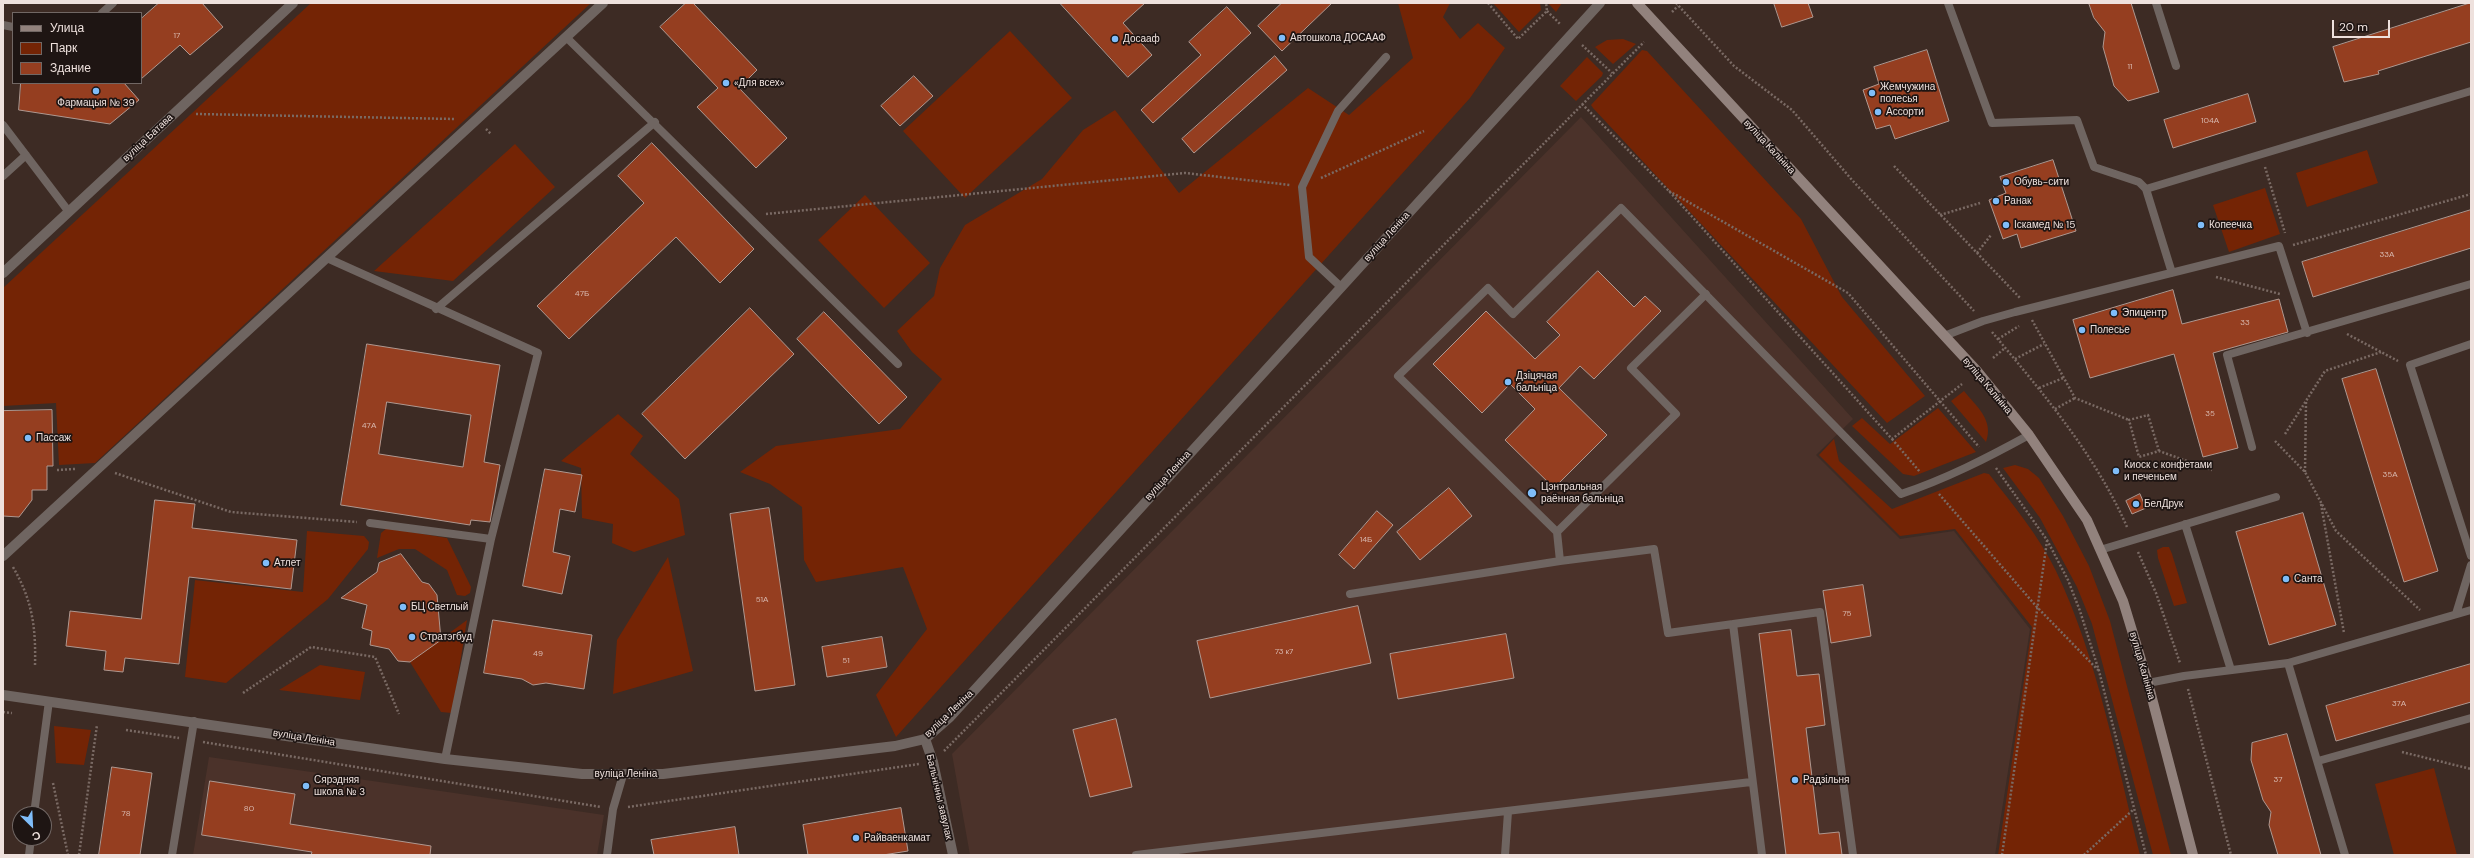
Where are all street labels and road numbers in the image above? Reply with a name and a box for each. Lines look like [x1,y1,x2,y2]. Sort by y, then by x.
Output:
street label: вуліца Батава [120,112,176,164]
street label: вуліца Калініна [1741,117,1797,177]
street label: вуліца Леніна [1362,210,1412,264]
street label: вуліца Калініна [1960,355,2014,417]
street label: вуліца Леніна [1143,449,1193,503]
street label: вуліца Калініна [2127,631,2157,701]
street label: вуліца Леніна [922,688,976,740]
street label: вуліца Леніна [272,727,336,749]
street label: Бальнічны завулак [923,753,955,841]
street label: вуліца Леніна [595,768,657,780]

